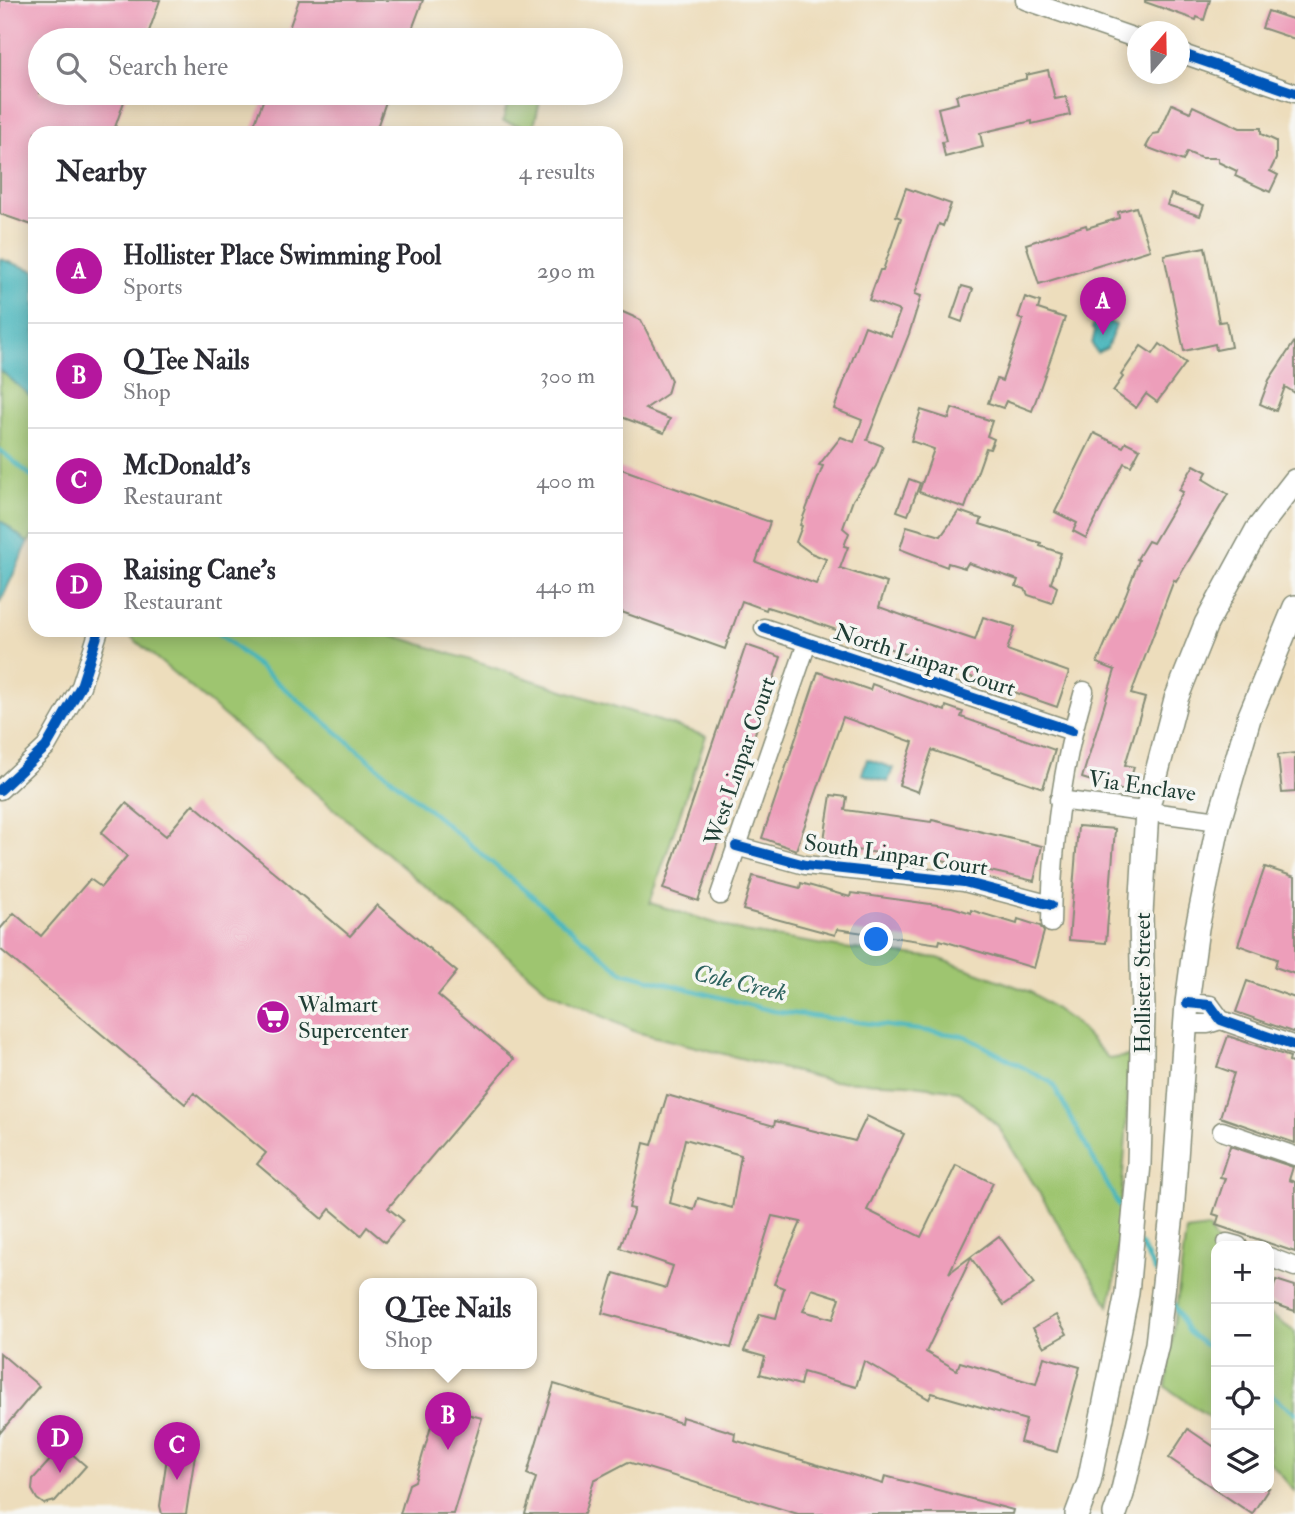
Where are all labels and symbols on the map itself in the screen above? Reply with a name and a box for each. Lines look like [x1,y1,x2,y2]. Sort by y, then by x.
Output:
north arrow [1127,21,1190,84]
pin: A [1080,277,1126,335]
street label: North Linpar Court [830,617,1019,704]
street label: West Linpar Court [697,673,783,850]
street label: Via Enclave [1086,764,1198,808]
street label: South Linpar Court [802,828,990,883]
street label: Hollister Street [1128,912,1157,1054]
your location [859,922,893,956]
water label: Cole Creek [691,957,790,1009]
place label: Walmart Supercenter [297,990,409,1046]
supermarket icon: Walmart Supercenter [254,998,292,1036]
pin: B [425,1392,471,1450]
pin: D [37,1415,83,1473]
pin: C [154,1422,200,1480]

